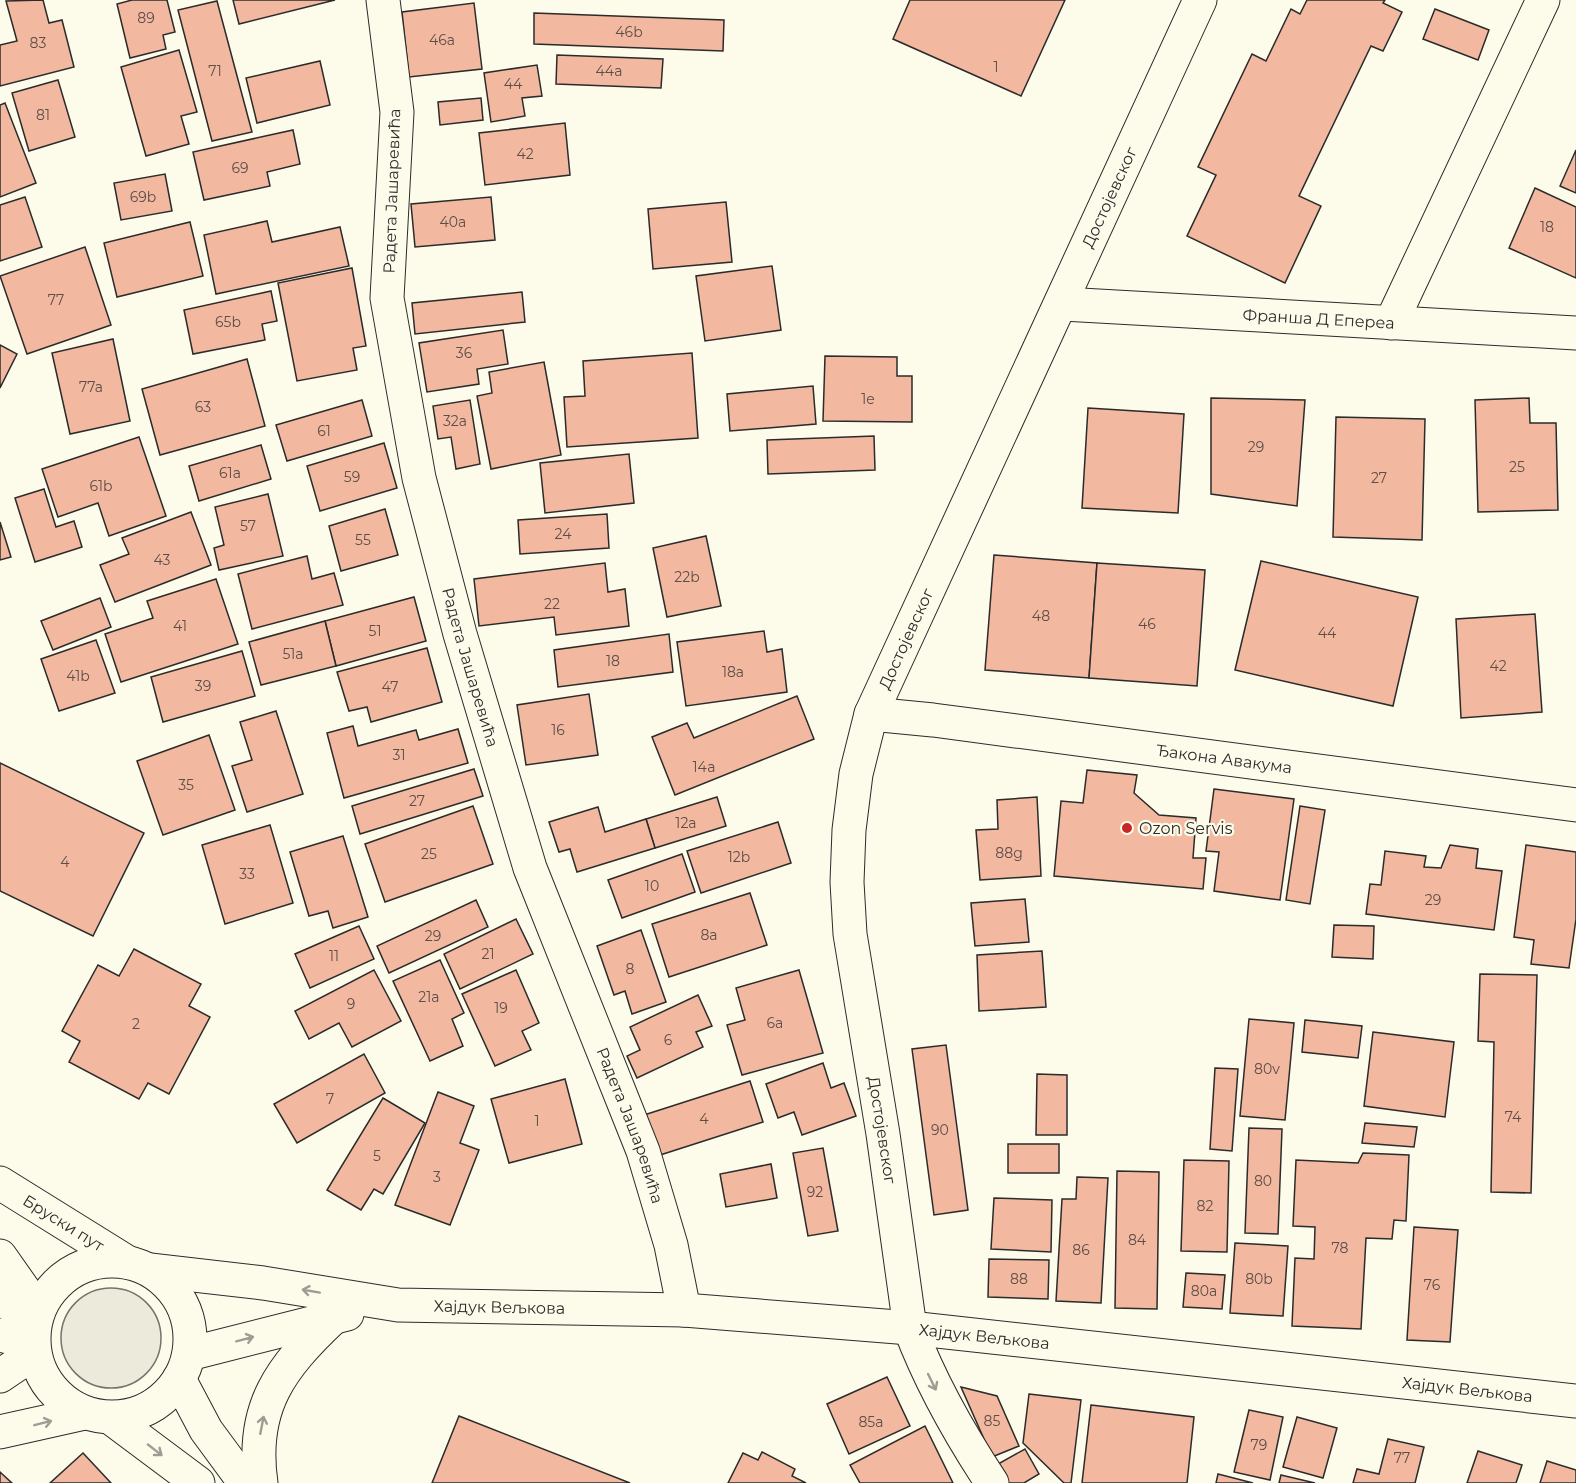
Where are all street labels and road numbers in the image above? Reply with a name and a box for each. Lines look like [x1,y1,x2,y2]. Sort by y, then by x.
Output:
street label: Радета Јашаревића [380,108,404,274]
street label: Достојевског [1078,144,1141,251]
street label: Франша Д Епереа [1242,305,1395,332]
street label: Радета Јашаревића [439,585,503,749]
street label: Достојевског [874,585,937,692]
street label: Ђакона Авакума [1155,740,1293,777]
street label: Радета Јашаревића [593,1045,668,1206]
street label: Достојевског [864,1075,900,1186]
street label: Бруски пут [20,1190,108,1255]
street label: Хајдук Вељкова [434,1296,565,1317]
street label: Хајдук Вељкова [918,1320,1051,1353]
street label: Хајдук Вељкова [1401,1372,1534,1406]

